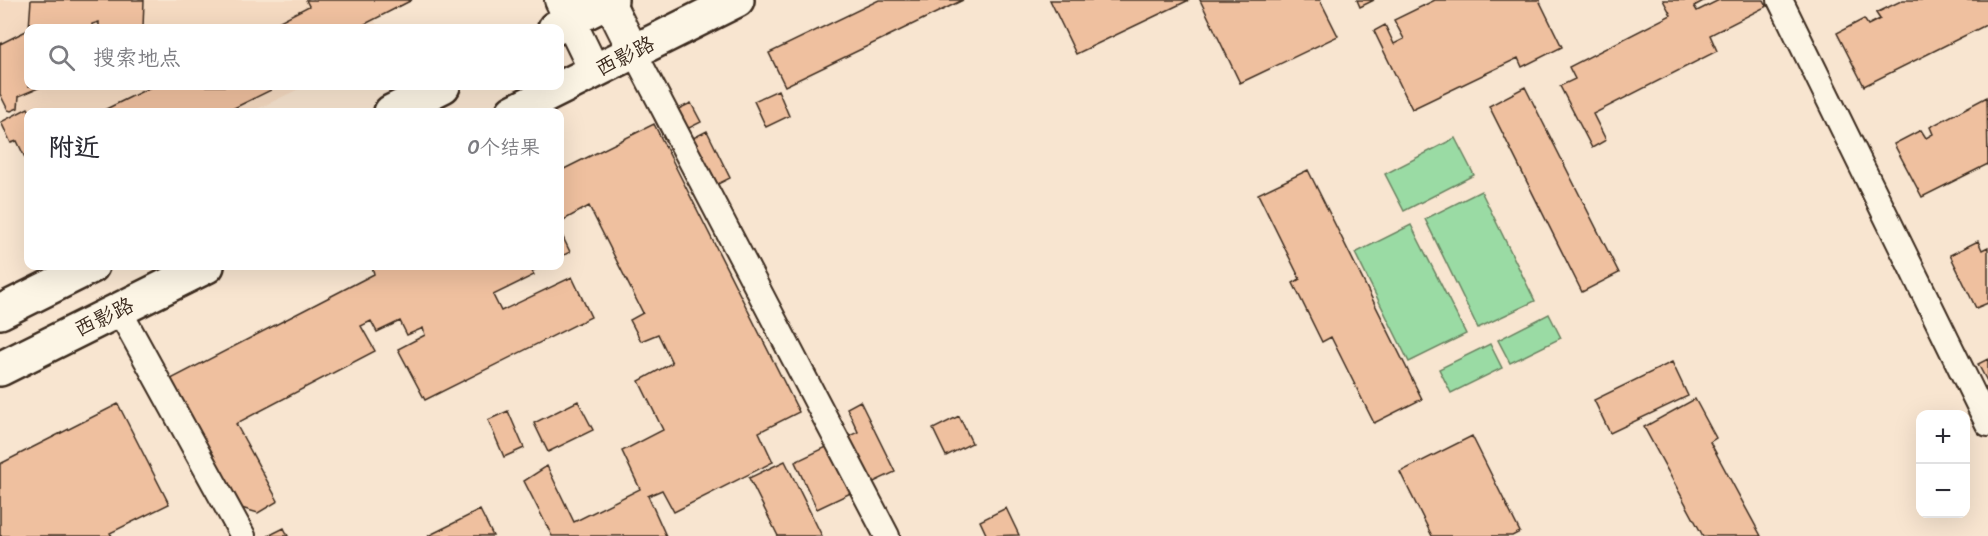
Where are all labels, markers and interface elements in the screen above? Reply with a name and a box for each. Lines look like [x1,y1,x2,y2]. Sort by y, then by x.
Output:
search box [24,24,564,90]
street label: 西影路 [588,25,662,87]
text: 搜索地点 [93,38,181,77]
icon: search [45,41,78,74]
text: 附近 [48,124,100,170]
text: 0个结果 [467,130,540,165]
street label: 西影路 [67,286,141,348]
map controls [1916,410,1970,518]
button: + [1916,410,1970,464]
button: − [1916,464,1970,518]

